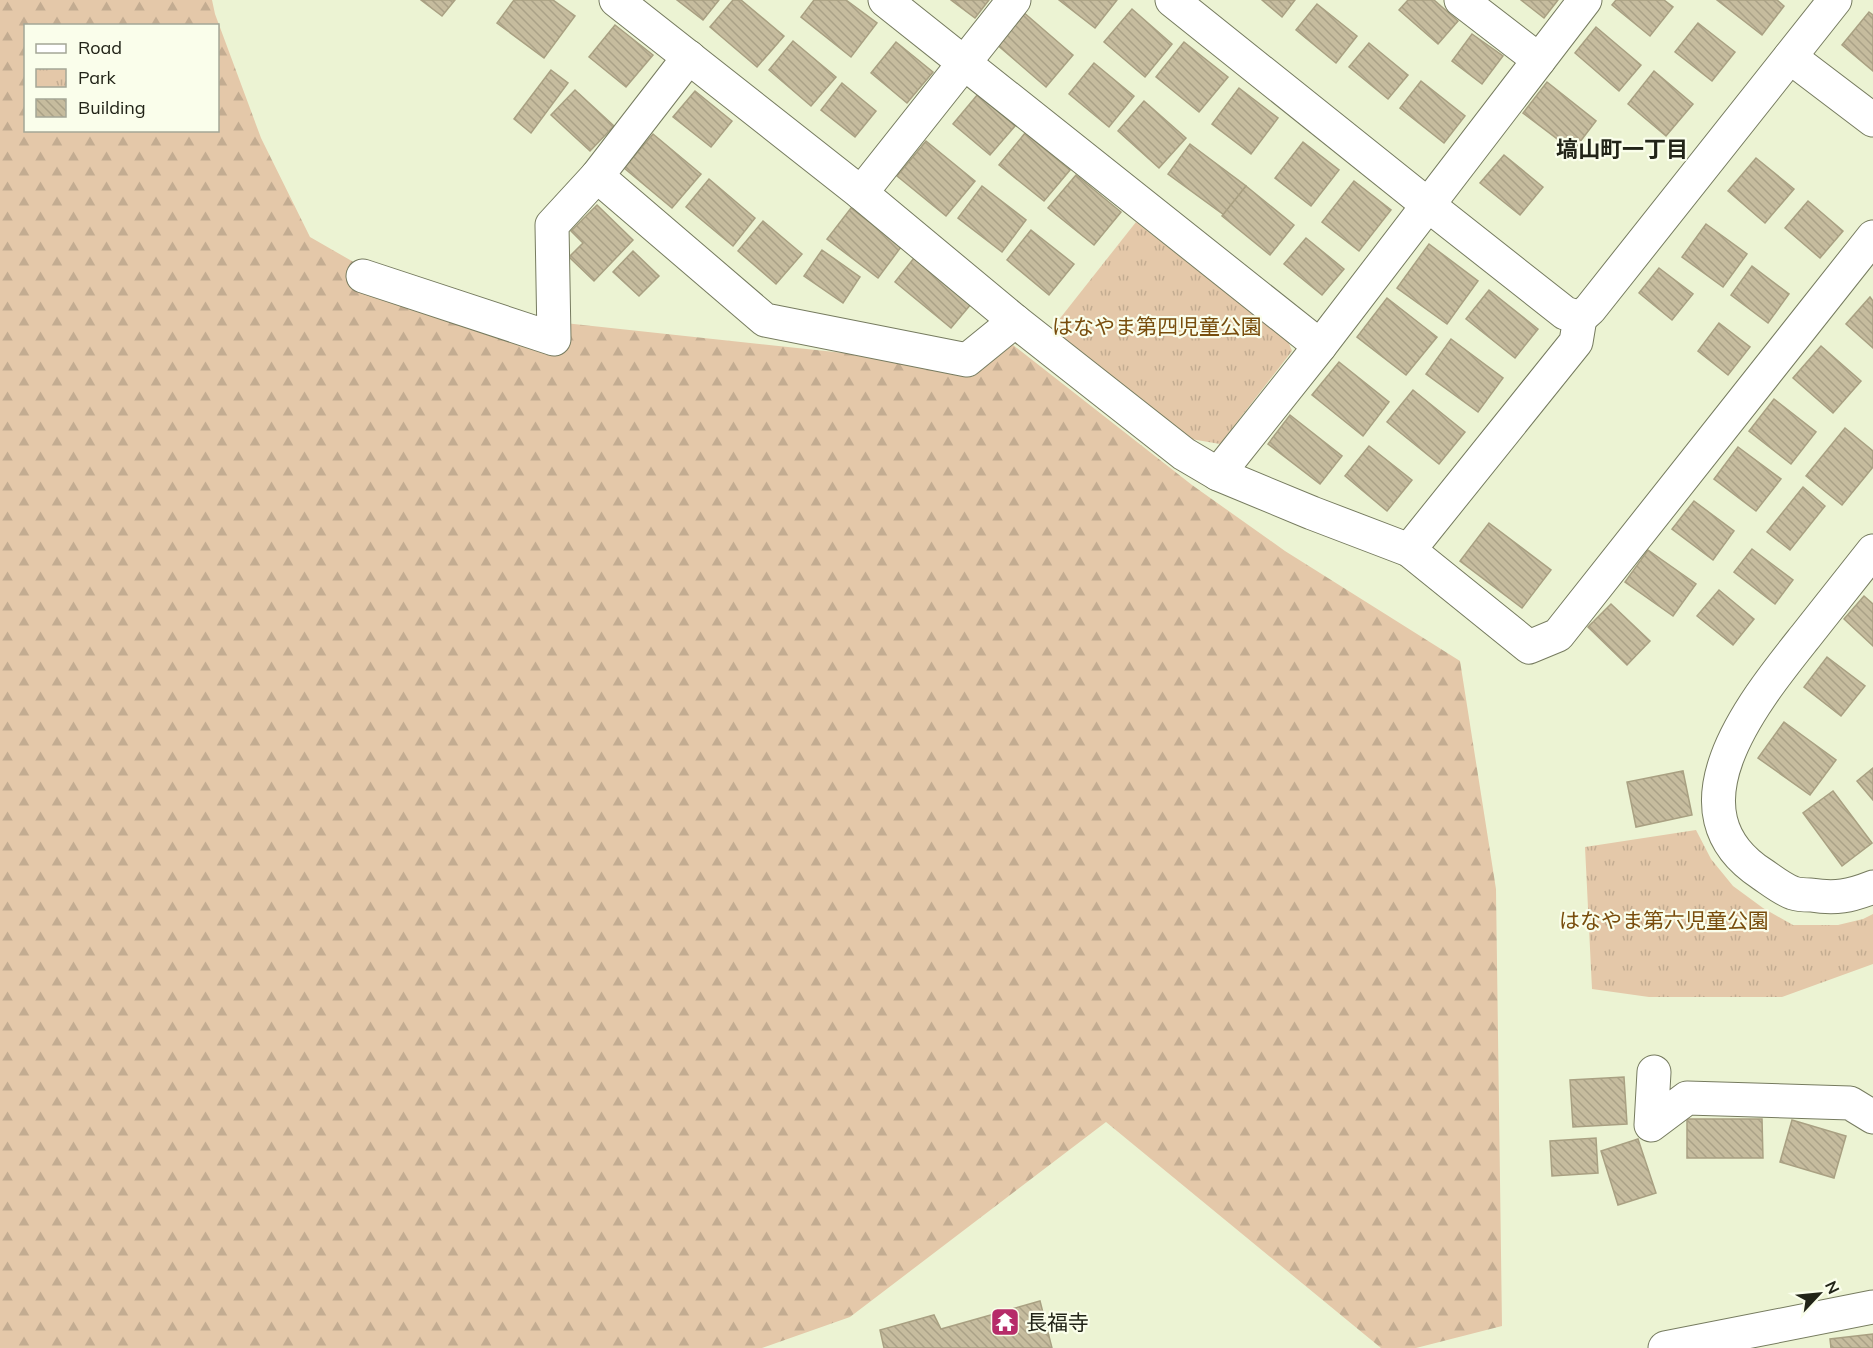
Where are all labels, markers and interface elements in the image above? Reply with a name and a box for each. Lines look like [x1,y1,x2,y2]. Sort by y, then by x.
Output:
legend [24,24,219,132]
text: Road [78,36,122,59]
text: Park [78,66,117,89]
text: Building [78,96,146,119]
district label: 塙山町一丁目 [1556,135,1688,163]
park label: はなやま第四児童公園 [1052,313,1262,339]
park label: はなやま第六児童公園 [1559,907,1769,933]
north arrow [1789,1264,1849,1324]
text: N [1821,1278,1844,1297]
temple icon: 長福寺 [989,1306,1021,1338]
place label: 長福寺 [1026,1309,1089,1335]

